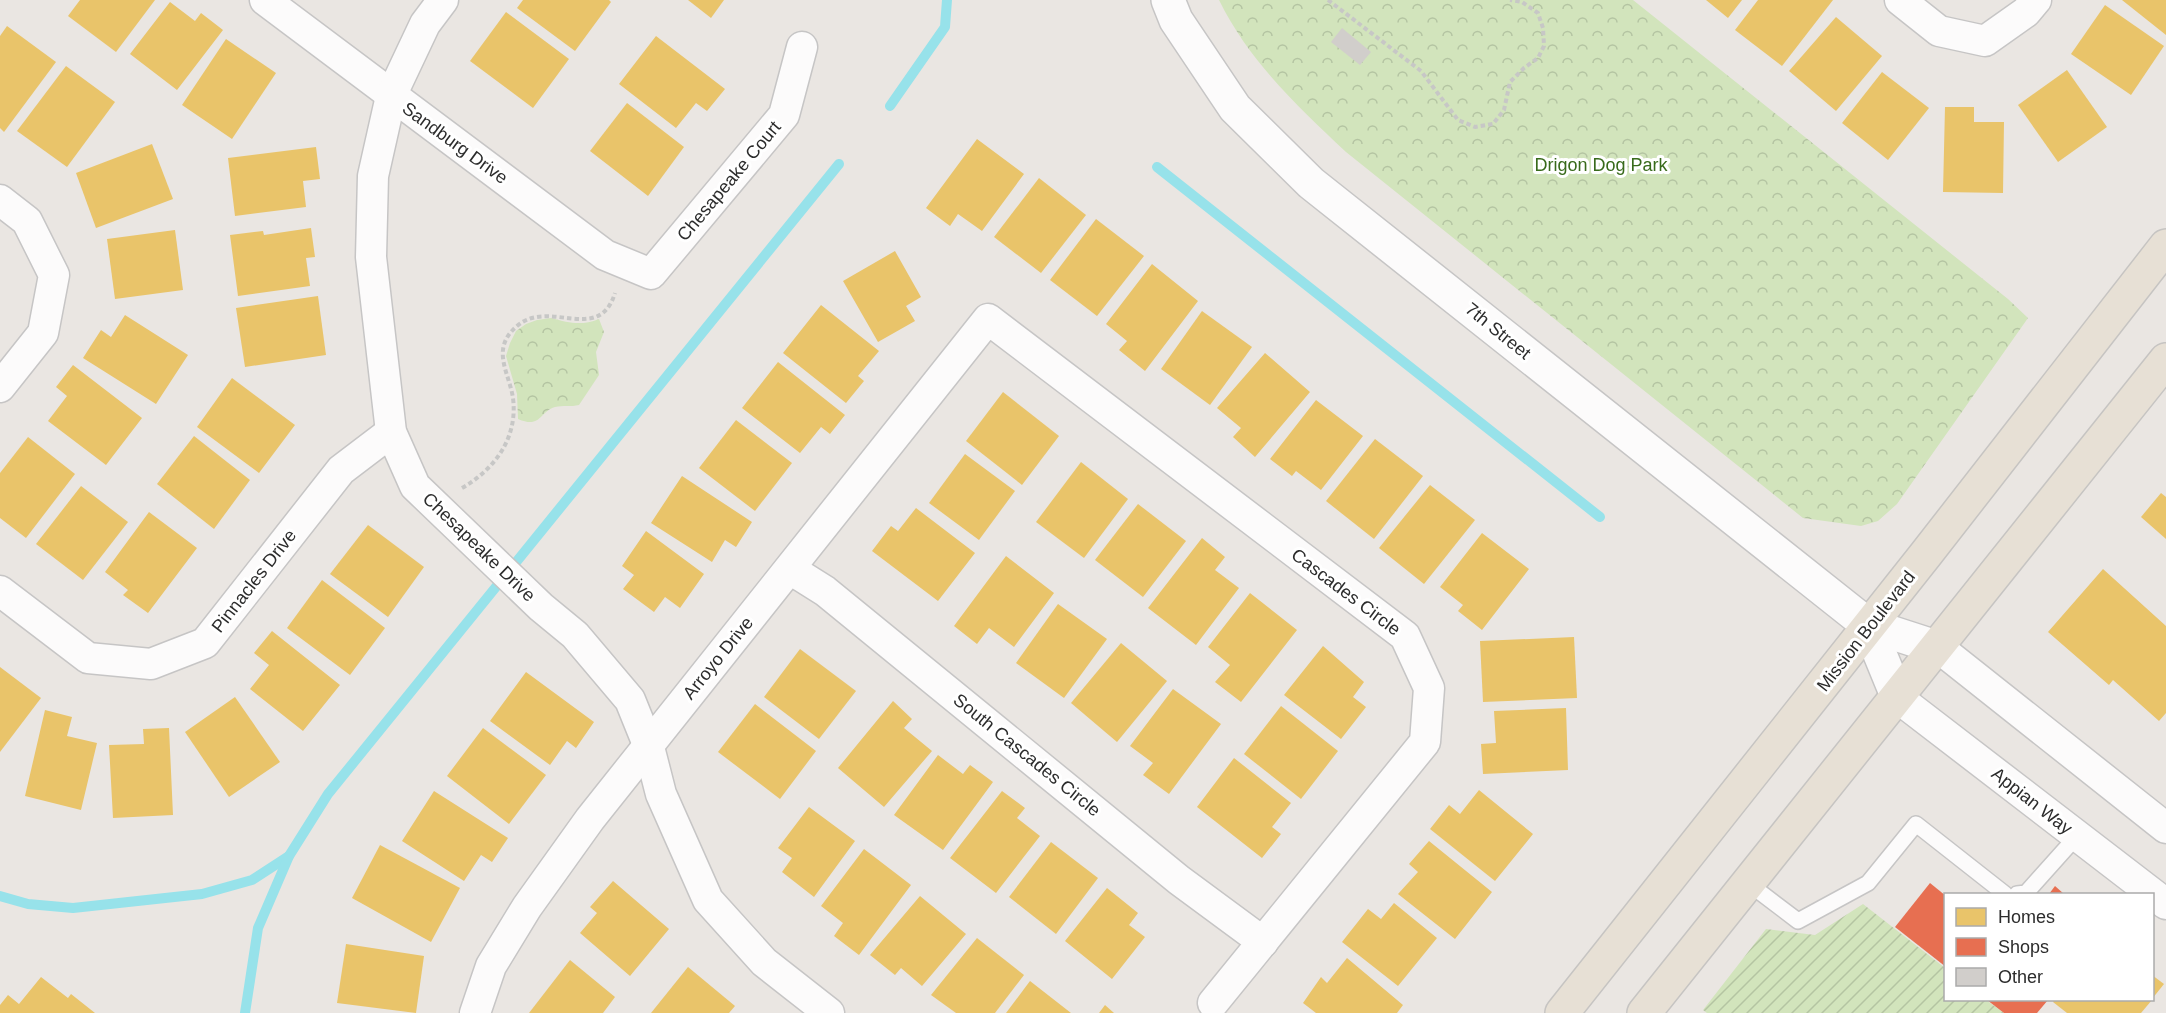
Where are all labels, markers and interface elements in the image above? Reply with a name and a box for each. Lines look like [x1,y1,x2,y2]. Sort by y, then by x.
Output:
street label: Sandburg Drive [399,98,511,188]
street label: Chesapeake Court [673,117,785,245]
park label: Drigon Dog Park [1534,155,1669,175]
street label: 7th Street [1461,299,1535,363]
street label: Chesapeake Drive [419,488,539,606]
street label: Pinnacles Drive [208,526,300,636]
street label: Cascades Circle [1288,545,1404,639]
street label: Mission Boulevard [1813,567,1919,695]
street label: Arroyo Drive [679,613,757,703]
street label: South Cascades Circle [950,690,1104,820]
street label: Appian Way [1988,763,2076,839]
legend [1944,893,2154,1001]
text: Homes [1998,907,2055,927]
text: Shops [1998,937,2049,957]
text: Other [1998,967,2043,987]

